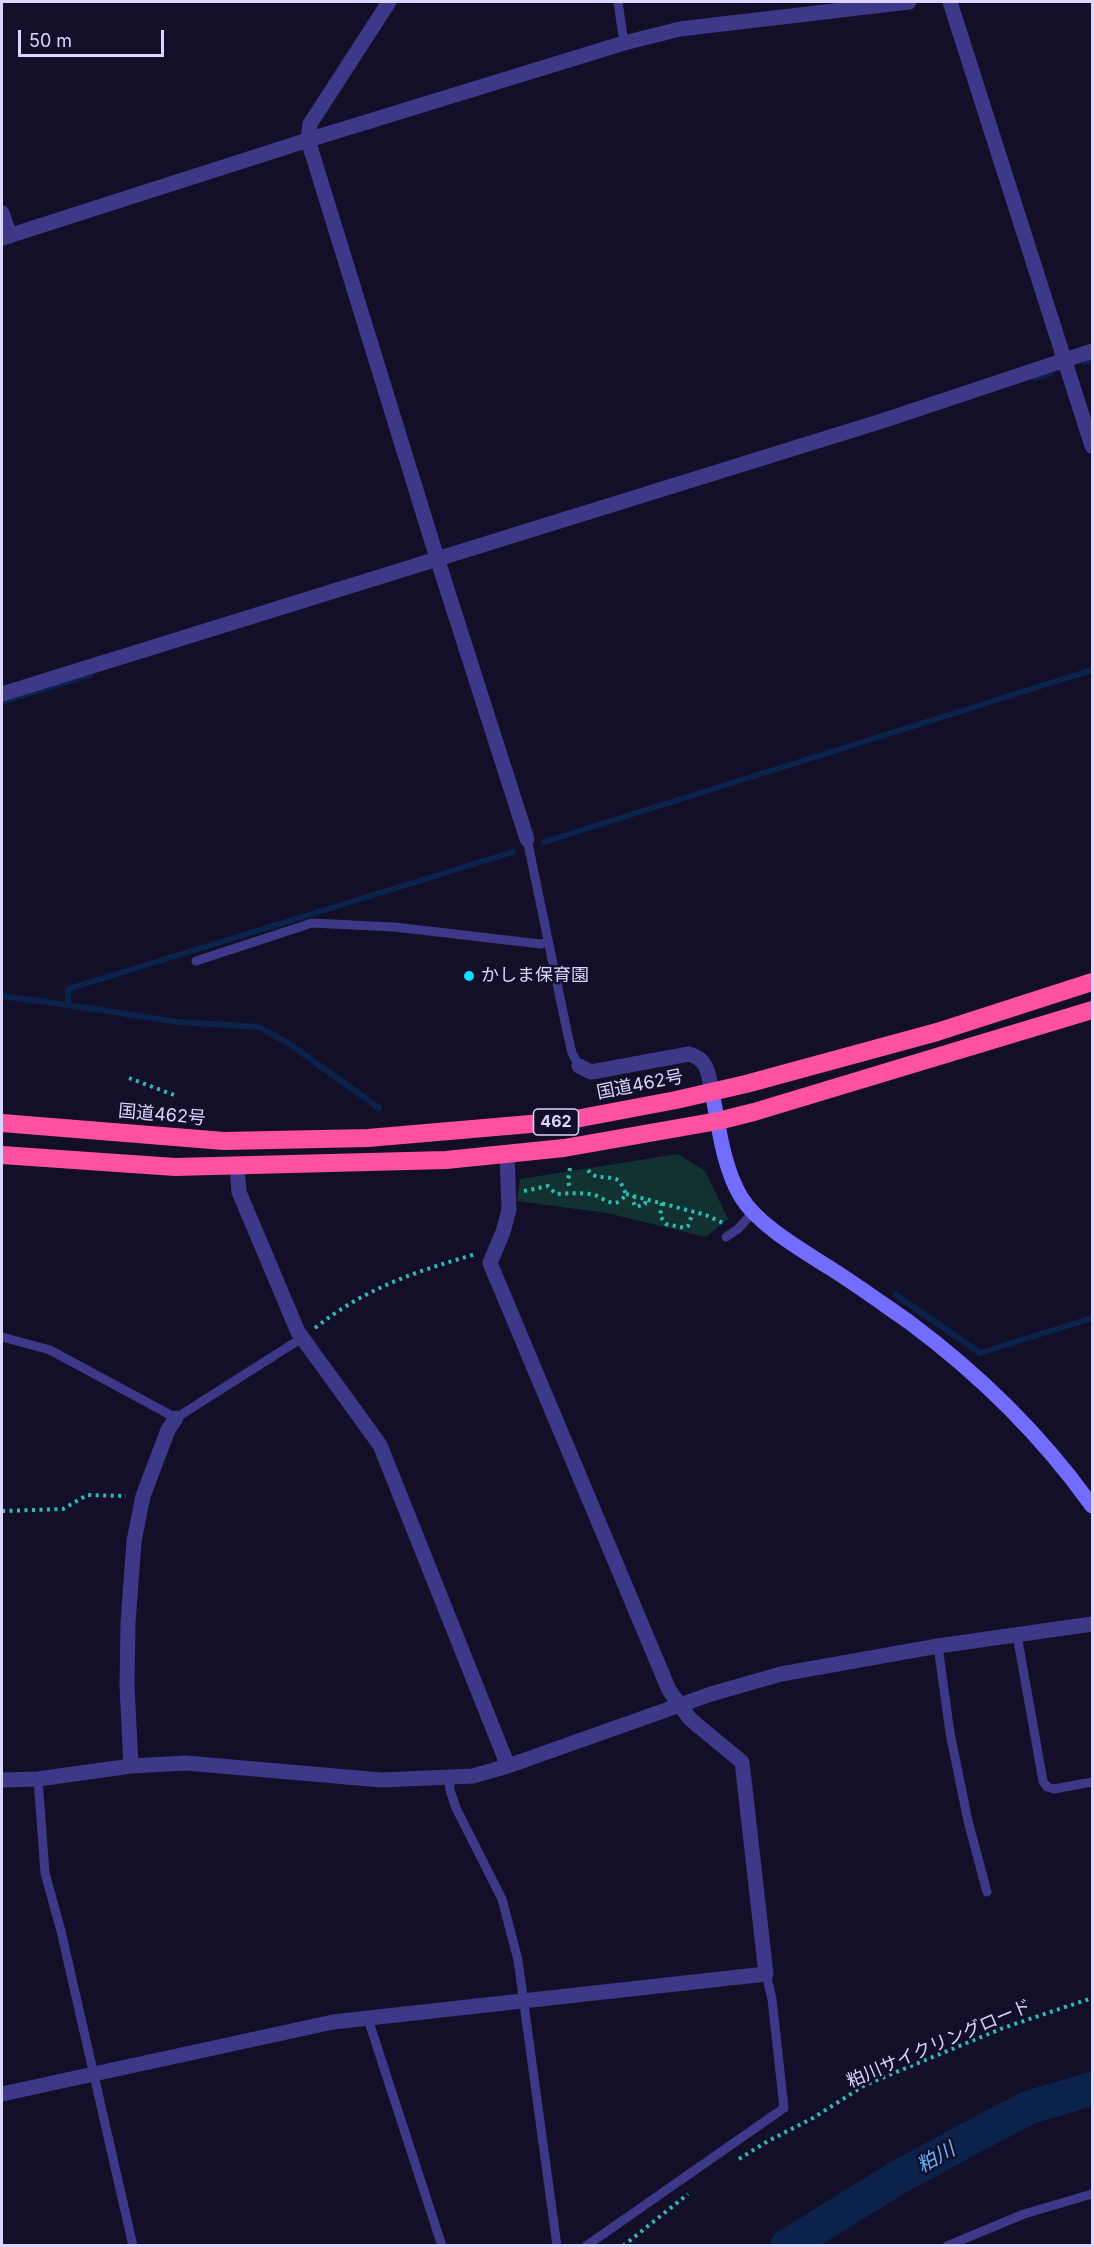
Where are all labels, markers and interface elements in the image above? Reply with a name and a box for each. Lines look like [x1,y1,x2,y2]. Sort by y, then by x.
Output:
scale bar [21,18,166,56]
text: 50 m [29,30,72,51]
place label: かしま保育園 [481,965,589,987]
marker: かしま保育園 [462,969,476,983]
street label: 国道462号 [595,1066,685,1104]
street label: 国道462号 [117,1100,207,1130]
road number: 462 [534,1109,578,1135]
street label: 粕川サイクリングロード [844,1995,1034,2093]
water label: 粕川 [913,2138,959,2178]

